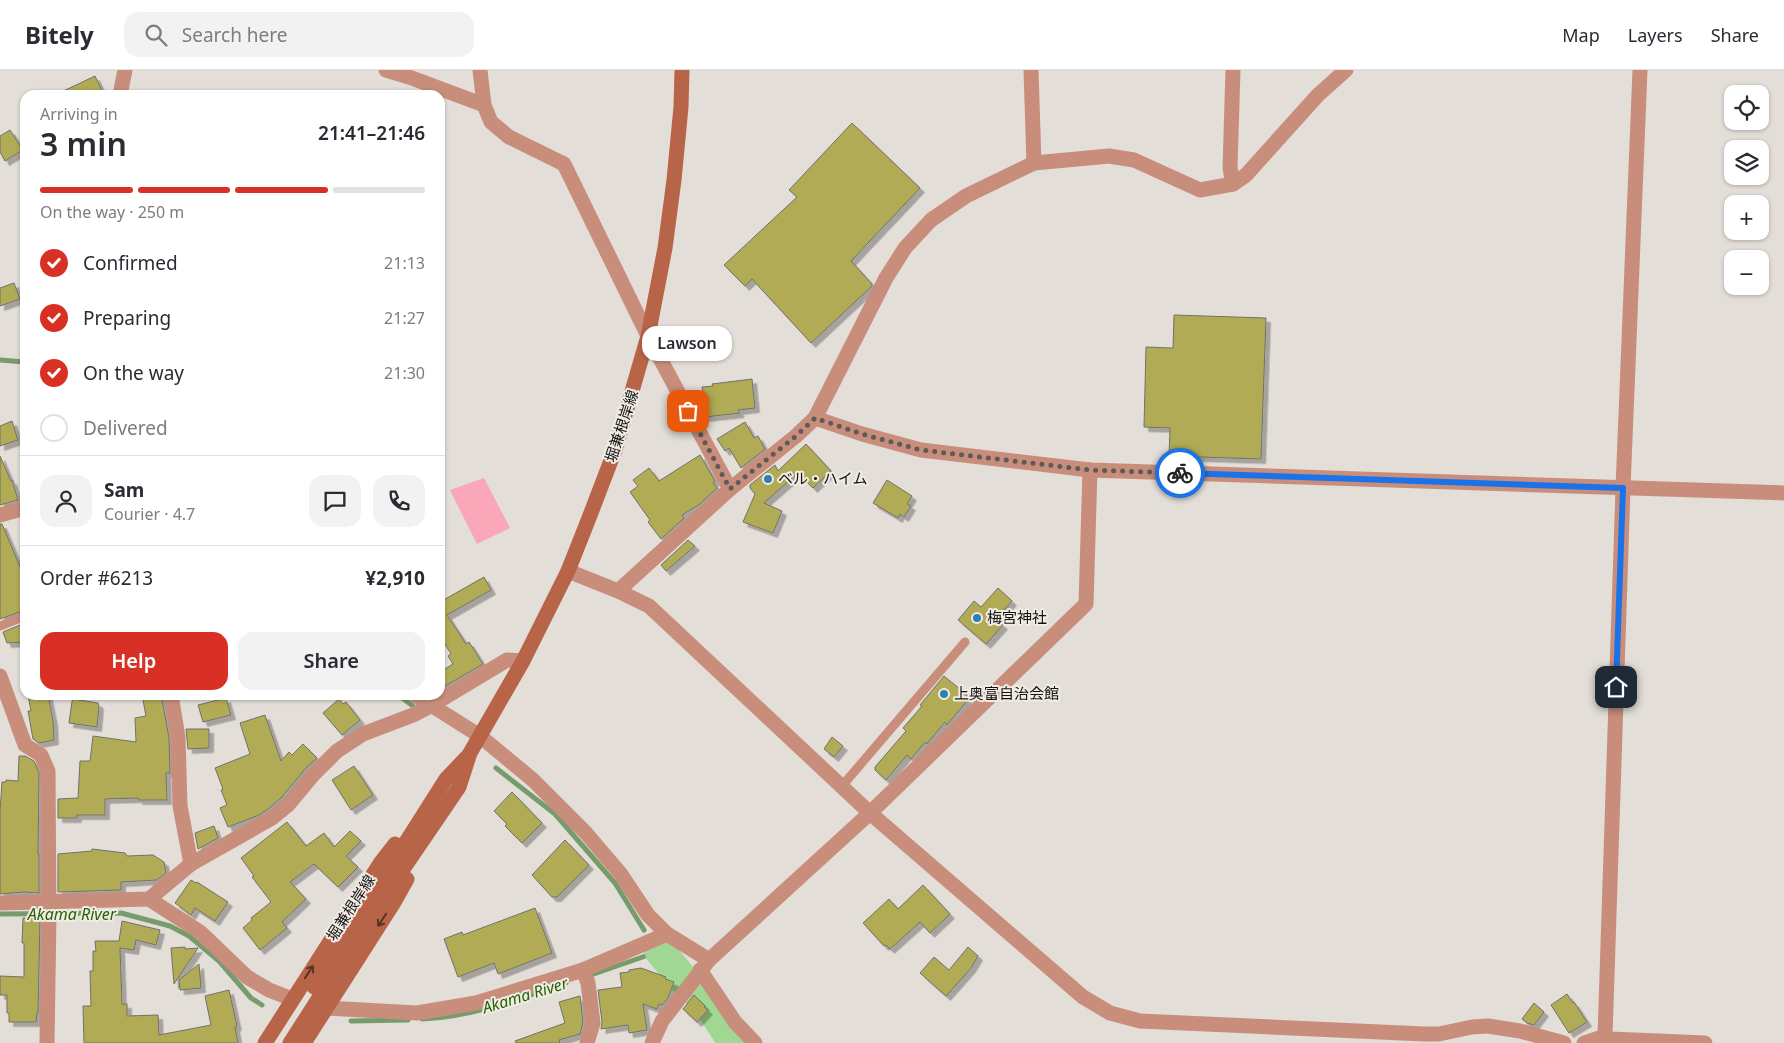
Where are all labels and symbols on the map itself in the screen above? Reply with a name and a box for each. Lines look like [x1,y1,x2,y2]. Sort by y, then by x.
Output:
callout: Lawson [643,326,733,361]
street label: 堀兼根岸線 [600,387,642,464]
pin [667,390,709,432]
courier [1155,448,1205,498]
place label: ベル・ハイム [778,468,867,488]
marker: ベル・ハイム [762,473,774,485]
place label: 梅宮神社 [987,607,1047,627]
marker: 梅宮神社 [971,612,983,624]
pin [1595,666,1637,708]
place label: 上奥富自治会館 [954,683,1059,703]
marker: 上奥富自治会館 [938,688,950,700]
street label: 堀兼根岸線 [321,871,379,944]
water label: Akama River [27,903,117,925]
one-way arrow [377,913,388,927]
one-way arrow [305,966,315,980]
water label: Akama River [479,971,571,1019]

